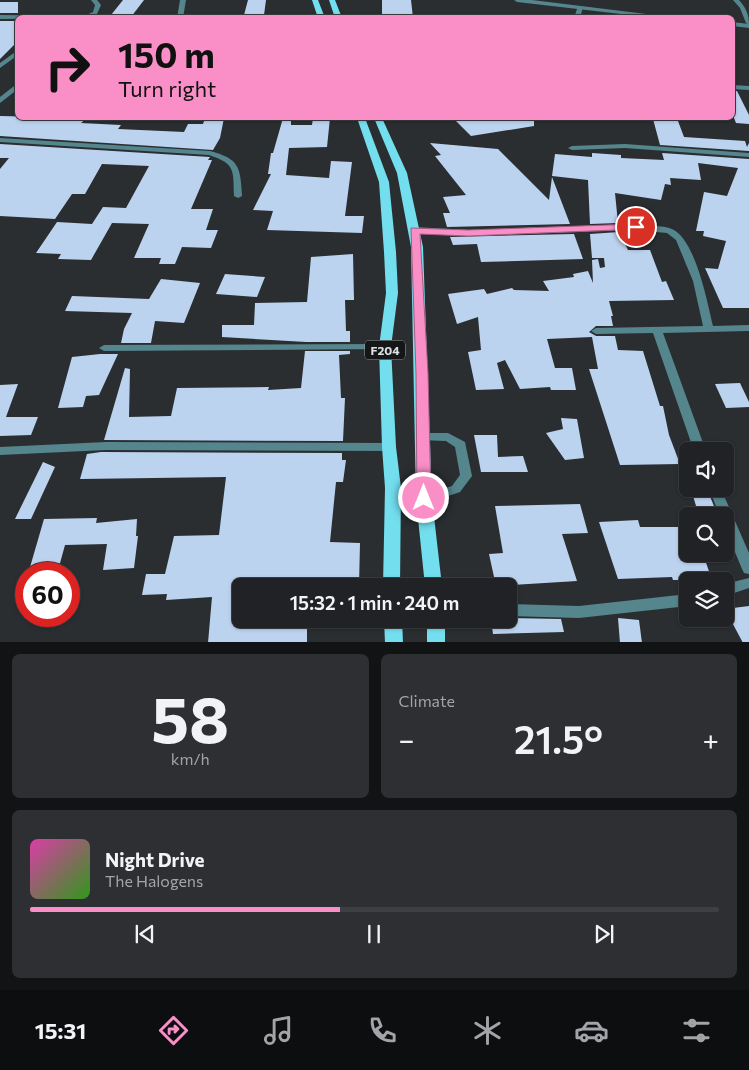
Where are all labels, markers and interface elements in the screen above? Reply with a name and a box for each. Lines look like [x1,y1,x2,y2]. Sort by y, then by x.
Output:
text: 150 m [118,32,215,75]
icon: right [35,35,100,100]
text: Turn right [118,75,216,102]
pin [615,206,657,248]
icon: arrive [622,213,650,241]
road number: F204 [365,340,405,360]
map controls [679,442,734,627]
button: sound [679,442,734,497]
position arrow [397,471,449,523]
button: search [679,507,734,562]
speed limit sign: 60 [15,562,80,627]
button: layers [679,572,734,627]
text: 15:32 · 1 min · 240 m [290,591,459,614]
text: 58 [151,677,229,756]
text: Climate [399,691,455,710]
text: 21.5° [514,715,603,762]
text: − [399,722,414,756]
text: + [703,722,719,756]
text: km/h [171,749,210,768]
text: Night Drive [105,848,205,871]
text: The Halogens [105,871,203,890]
icon: previous [131,920,159,948]
icon: pause [360,920,388,948]
icon: next [590,920,618,948]
icon: directions [156,1013,191,1048]
icon: music [261,1013,296,1048]
icon: phone [365,1013,400,1048]
icon: climate [470,1013,505,1048]
icon: car [574,1013,609,1048]
icon: filters [679,1013,714,1048]
text: 15:31 [35,1017,86,1044]

